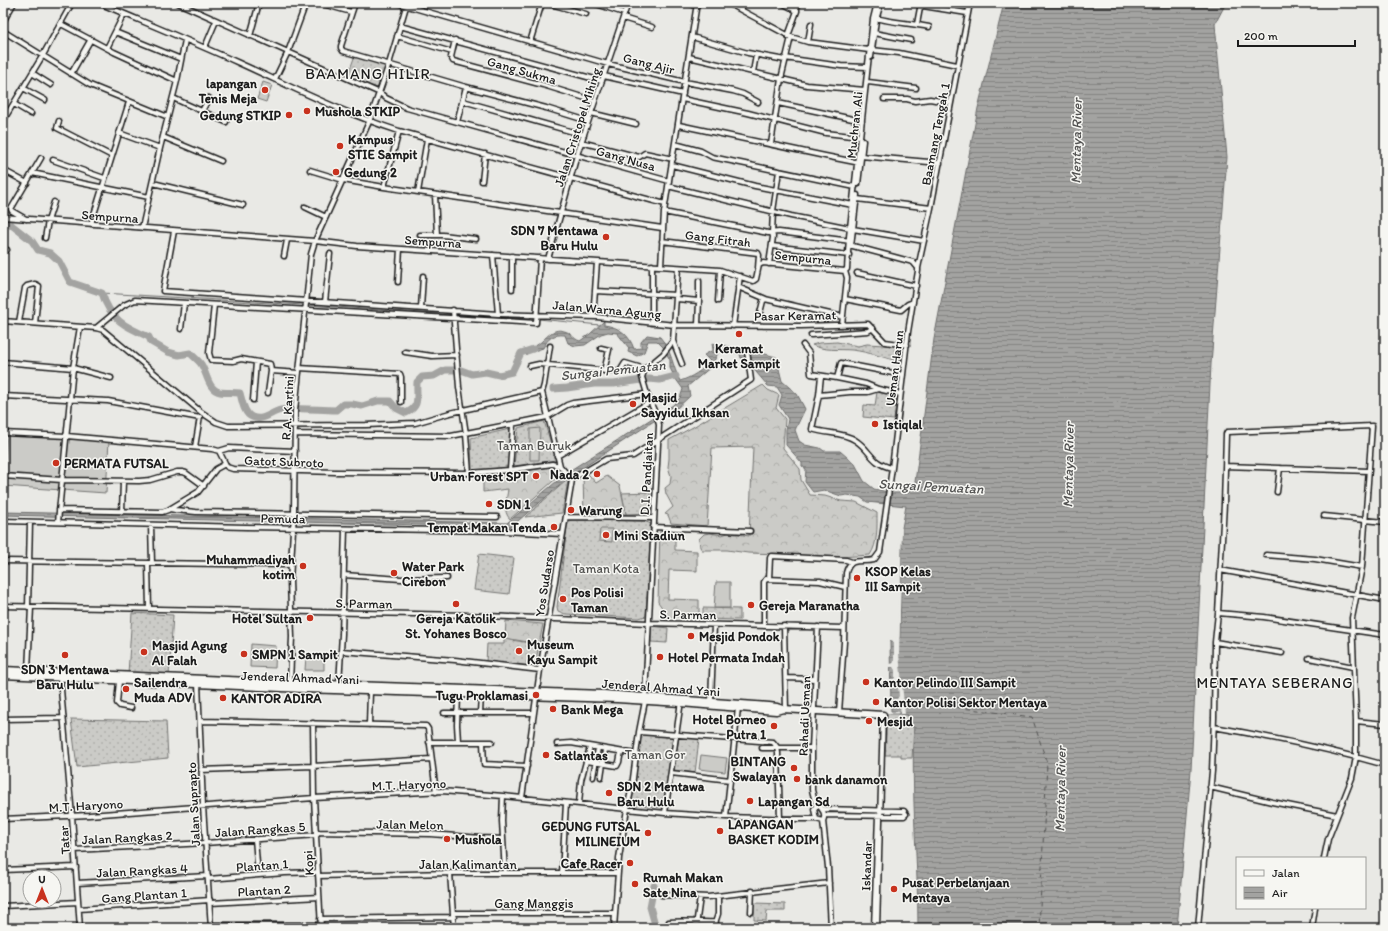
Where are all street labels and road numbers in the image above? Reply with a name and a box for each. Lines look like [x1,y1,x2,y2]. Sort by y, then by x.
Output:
street label: Gang Ajir [622,50,677,77]
street label: Gang Sukma [485,53,558,88]
street label: Jalan Cristopel Mihing [551,66,604,188]
street label: Baamang Tengah 1 [918,82,953,187]
street label: Muchran Ali [844,91,865,159]
street label: Gang Nusa [594,143,658,174]
street label: Sempurna [81,207,139,226]
street label: Gang Fitrah [684,227,752,250]
street label: Sempurna [404,232,462,251]
street label: Sempurna [774,247,832,268]
street label: Jalan Warna Agung [552,297,662,322]
street label: Pasar Keramat [754,307,836,324]
street label: Usman Harun [882,329,907,407]
street label: R.A. Kartini [278,375,297,441]
street label: D.I. Pandjaitan [637,432,656,516]
street label: Gatot Subroto [244,453,324,470]
street label: Pemuda [260,511,306,526]
street label: Yos Sudarso [532,548,557,618]
street label: S. Parman [335,596,393,612]
street label: S. Parman [659,607,717,623]
street label: Jenderal Ahmad Yani [241,668,359,687]
street label: Jenderal Ahmad Yani [601,676,721,699]
street label: Rahadi Usman [796,676,813,756]
street label: Jalan Suprapto [184,761,203,846]
street label: M.T. Haryono [372,776,447,793]
street label: M.T. Haryono [48,796,124,815]
street label: Jalan Melon [376,816,444,833]
street label: Jalan Rangkas 5 [214,819,306,840]
street label: Tatar [56,825,73,855]
street label: Jalan Rangkas 2 [81,828,173,847]
street label: Iskandar [858,841,875,891]
street label: Kopi [300,850,317,876]
street label: Plantan 1 [235,856,289,875]
street label: Jalan Kalimantan [419,857,518,872]
street label: Jalan Rangkas 4 [96,861,188,880]
street label: Plantan 2 [237,882,291,899]
street label: Gang Plantan 1 [101,885,187,906]
street label: Gang Manggis [494,896,574,911]

